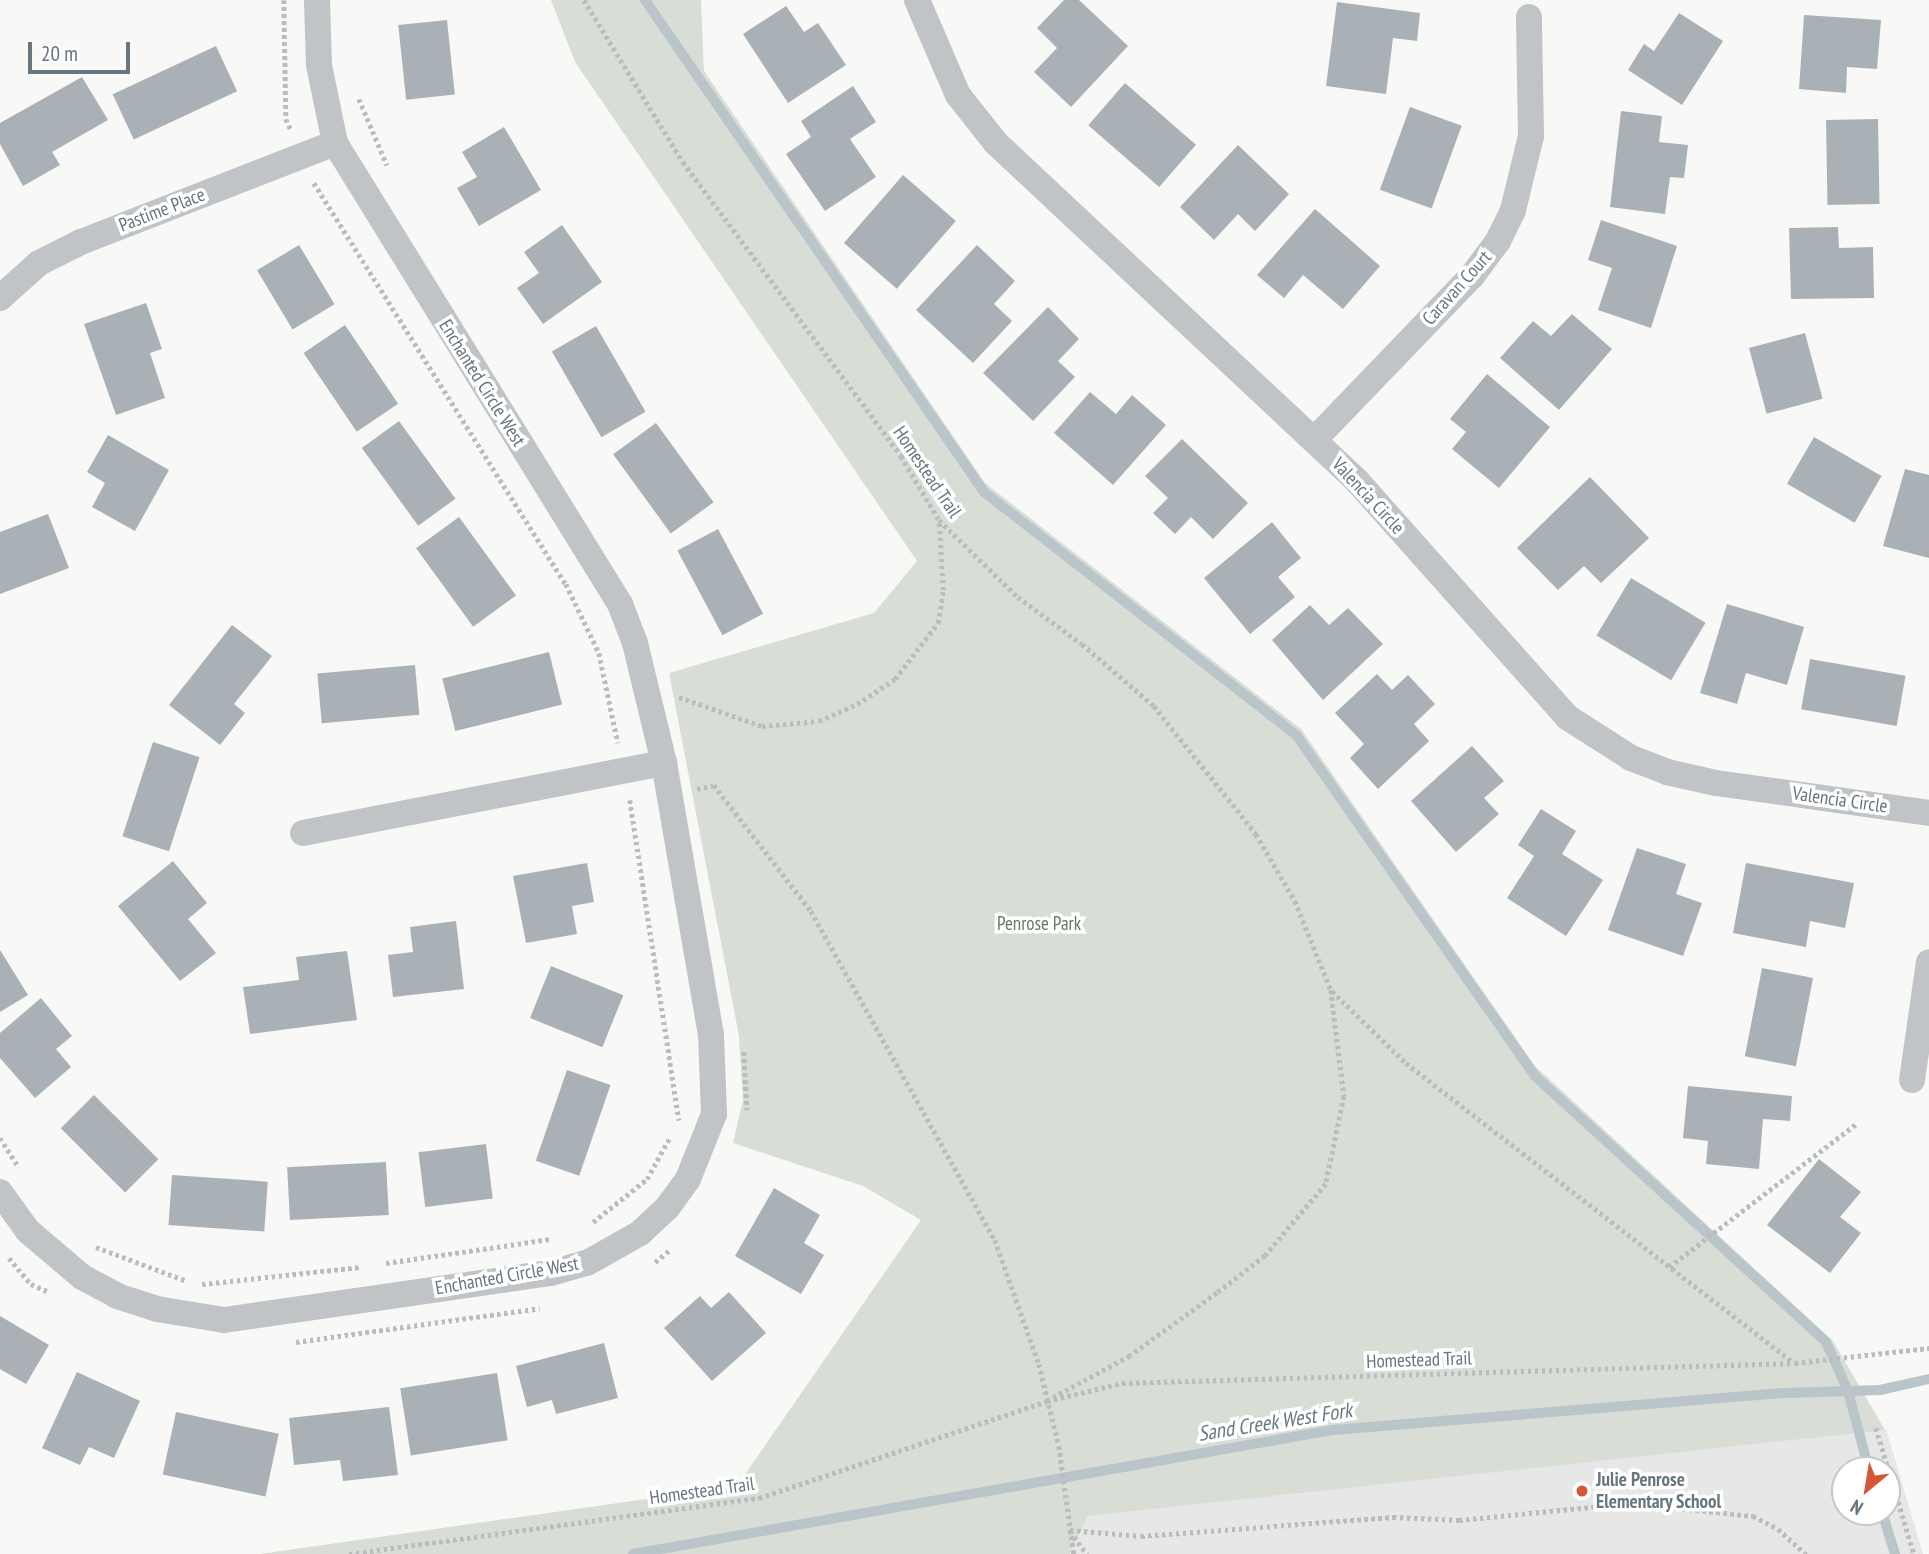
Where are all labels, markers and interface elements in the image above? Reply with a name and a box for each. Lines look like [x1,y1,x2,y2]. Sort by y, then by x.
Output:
scale bar [32,28,133,72]
text: 20 m [41,40,78,67]
street label: Pastime Place [116,183,208,237]
street label: Caravan Court [1418,246,1496,330]
street label: Enchanted Circle West [434,315,530,451]
street label: Homestead Trail [888,422,966,522]
street label: Valencia Circle [1327,453,1409,539]
street label: Valencia Circle [1791,782,1889,818]
park label: Penrose Park [997,913,1081,935]
street label: Enchanted Circle West [433,1252,581,1300]
street label: Homestead Trail [1366,1347,1472,1373]
water label: Sand Creek West Fork [1196,1397,1354,1447]
north arrow [1831,1456,1901,1526]
place label: Julie Penrose Elementary School [1596,1469,1722,1513]
street label: Homestead Trail [648,1472,756,1510]
marker: Julie Penrose Elementary School [1574,1483,1590,1499]
text: N [1846,1494,1867,1520]

